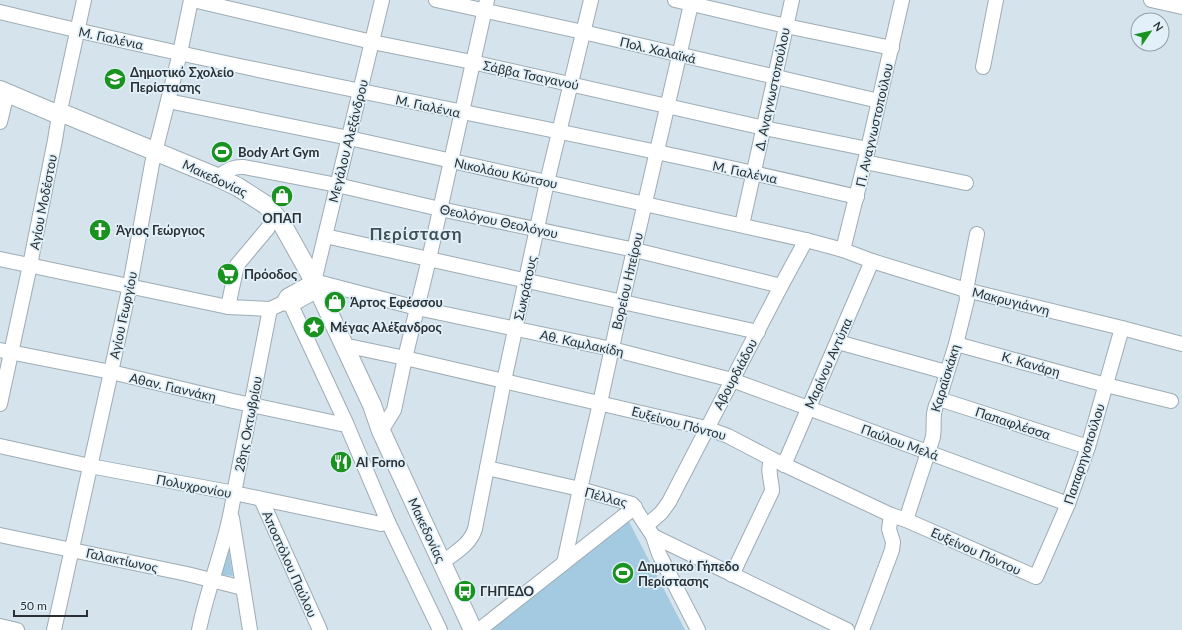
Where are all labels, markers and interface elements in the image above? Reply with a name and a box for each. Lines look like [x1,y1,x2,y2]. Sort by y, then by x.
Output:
north arrow [1130,12,1170,52]
text: N [1151,19,1166,33]
street label: Μ. Γιαλένια [77,23,145,53]
street label: Δ. Αναγνωστοπούλου [751,26,793,152]
street label: Πολ. Χαλαϊκά [618,33,698,67]
street label: Σάββα Τσαγανού [482,57,580,93]
street label: Π. Αναγνωστοπούλου [852,62,896,188]
place label: Δημοτικό Σχολείο Περίστασης [130,64,235,95]
school or university icon: Δημοτικό Σχολείο Περίστασης [102,66,128,92]
street label: Μεγάλου Αλεξάνδρου [325,78,371,204]
street label: Μ. Γιαλένια [394,91,462,121]
sports icon: Body Art Gym [209,139,235,165]
place label: Body Art Gym [238,144,319,160]
street label: Αγίου Μοδέστου [26,153,60,251]
street label: Νικολάου Κώτσου [453,154,559,192]
street label: Μακεδονίας [180,156,250,200]
street label: Μ. Γιαλένια [711,157,779,187]
shop icon: ΟΠΑΠ [269,183,295,209]
street label: Θεολόγου Θεολόγου [438,201,560,241]
place label: ΟΠΑΠ [262,210,302,226]
church icon: Άγιος Γεώργιος [87,217,113,243]
place label: Άγιος Γεώργιος [115,222,205,238]
district label: Περίσταση [369,223,463,244]
street label: Βορείου Ηπείρου [608,231,646,331]
street label: Σωκράτους [510,254,540,322]
supermarket icon: Πρόοδος [215,261,241,287]
place label: Πρόοδος [244,266,297,282]
street label: Αγίου Γεωργίου [106,270,140,360]
street label: Μακρυγιάννη [970,284,1052,318]
shop icon: Άρτος Εφέσσου [322,289,348,315]
place label: Άρτος Εφέσσου [349,294,443,310]
place icon: Μέγας Αλέξανδρος [301,314,327,340]
street label: Μαρίνου Αντύπα [801,315,855,411]
place label: Μέγας Αλέξανδρος [330,319,442,335]
street label: Αθ. Καμλακίδη [539,326,625,360]
street label: Αβουρδιάδου [710,336,760,412]
street label: Καραϊσκάκη [927,342,963,414]
street label: Κ. Κανάρη [1000,348,1062,380]
street label: Αθαν. Γιαννάκη [128,369,218,405]
street label: 28ης Οκτωβρίου [231,375,265,473]
street label: Παπαρηγοπούλου [1060,401,1108,507]
street label: Ευξείνου Πόντου [630,403,728,443]
street label: Παπαφλέσσα [973,403,1053,443]
street label: Παύλου Μελά [859,421,941,464]
restaurant icon: Al Forno [328,449,354,475]
place label: Al Forno [355,454,406,470]
street label: Πολυχρονίου [155,471,233,501]
street label: Πέλλας [583,484,629,510]
street label: Μακεδονίας [405,495,449,565]
street label: Αποστόλου Παύλου [259,508,321,620]
street label: Ευξείνου Πόντου [928,524,1024,578]
street label: Γαλακτίωνος [85,545,159,575]
place label: Δημοτικό Γήπεδο Περίστασης [638,558,740,589]
sports icon: Δημοτικό Γήπεδο Περίστασης [610,560,636,586]
bus stop icon: ΓΗΠΕΔΟ [452,578,478,604]
place label: ΓΗΠΕΔΟ [480,583,535,599]
scale bar [14,592,87,618]
text: 50 m [20,598,47,613]

